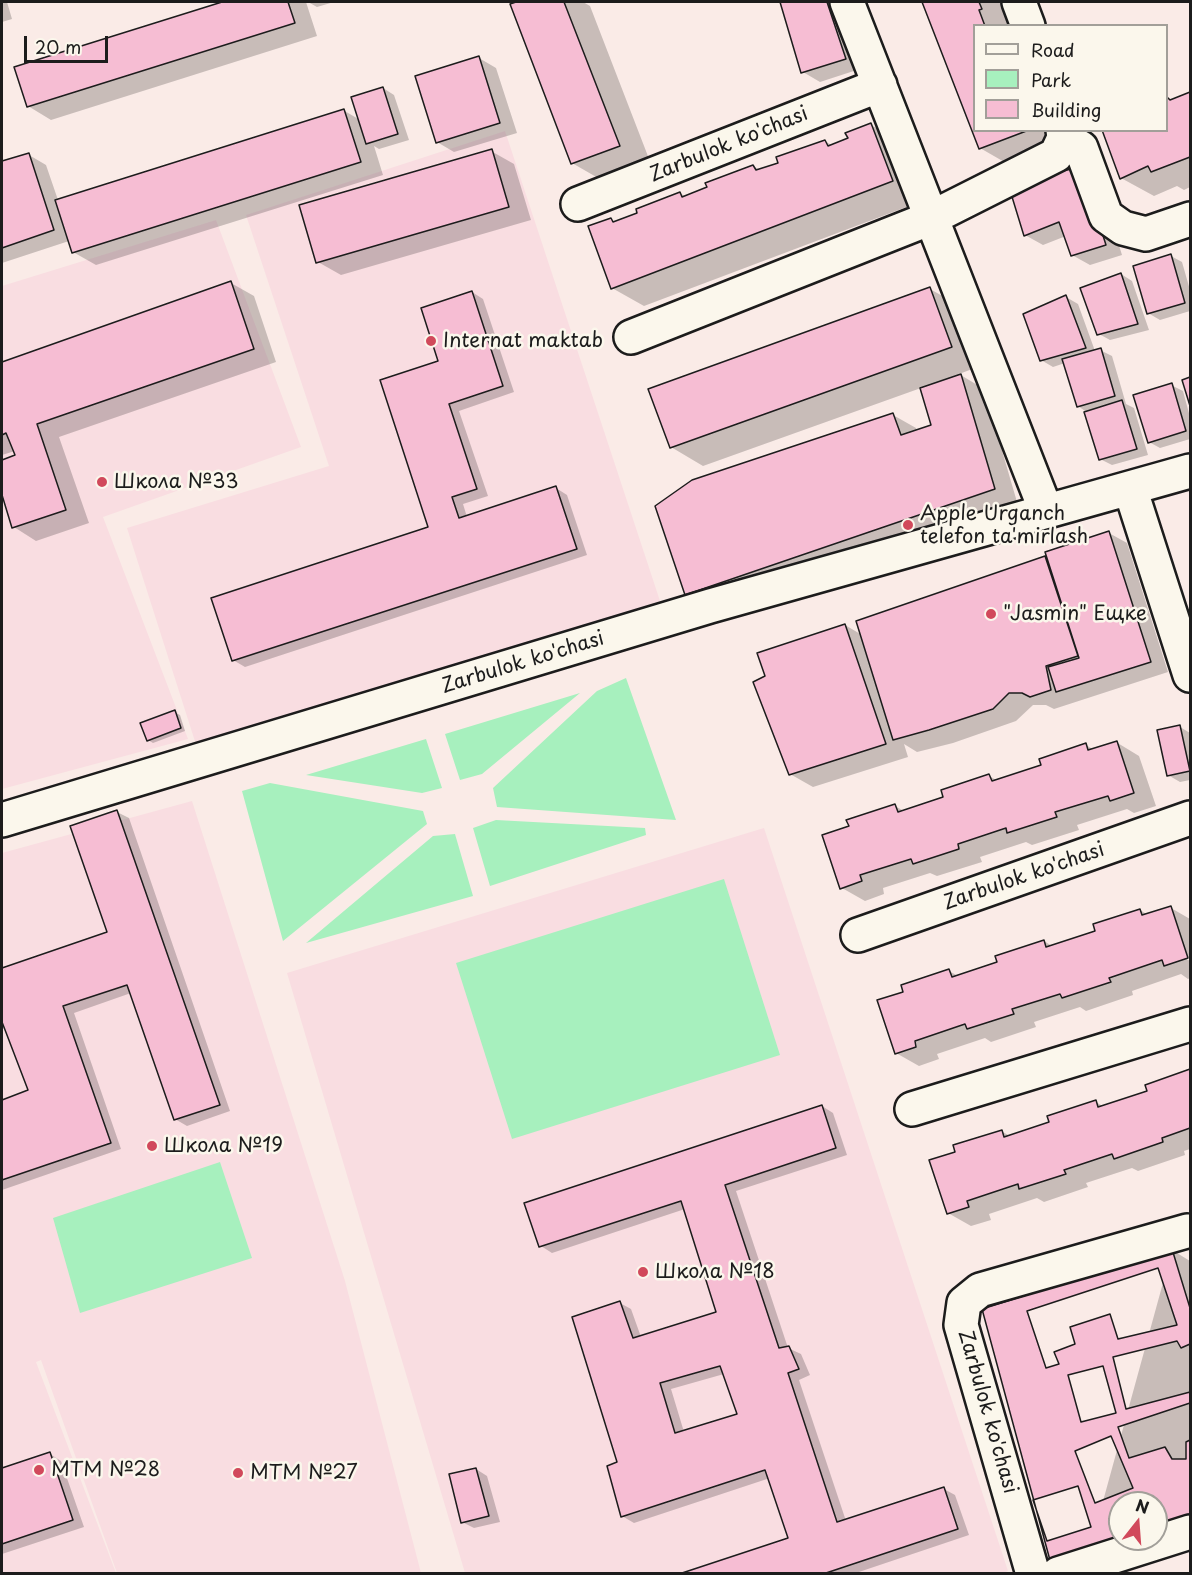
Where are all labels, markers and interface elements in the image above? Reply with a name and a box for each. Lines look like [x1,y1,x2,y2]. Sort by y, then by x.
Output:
scale bar [27,24,111,62]
legend [973,24,1168,132]
text: 20 m [35,33,81,60]
text: Road [1031,36,1075,63]
text: Park [1031,66,1071,93]
text: Building [1031,96,1101,123]
street label: Zarbulok ko'chasi [646,102,812,188]
place label: Internat maktab [443,329,603,353]
marker: Internat maktab [424,334,438,348]
place label: Школа №33 [114,470,239,494]
marker: Школа №33 [95,475,109,489]
place label: Apple Urganch telefon ta'mirlash [920,502,1088,549]
marker: Apple Urganch telefon ta'mirlash [901,518,915,532]
place label: "Jasmin" Ещке [1003,602,1147,626]
marker: "Jasmin" Ещке [984,607,998,621]
street label: Zarbulok ko'chasi [439,627,607,699]
street label: Zarbulok ko'chasi [940,838,1108,916]
place label: Школа №19 [164,1134,283,1158]
marker: Школа №19 [145,1139,159,1153]
place label: Школа №18 [655,1260,775,1284]
marker: Школа №18 [636,1265,650,1279]
street label: Zarbulok ko'chasi [952,1327,1022,1497]
place label: MTM №28 [51,1458,160,1482]
place label: MTM №27 [250,1461,358,1485]
marker: MTM №28 [32,1463,46,1477]
marker: MTM №27 [231,1466,245,1480]
north arrow [1108,1491,1168,1551]
text: N [1133,1492,1152,1519]

